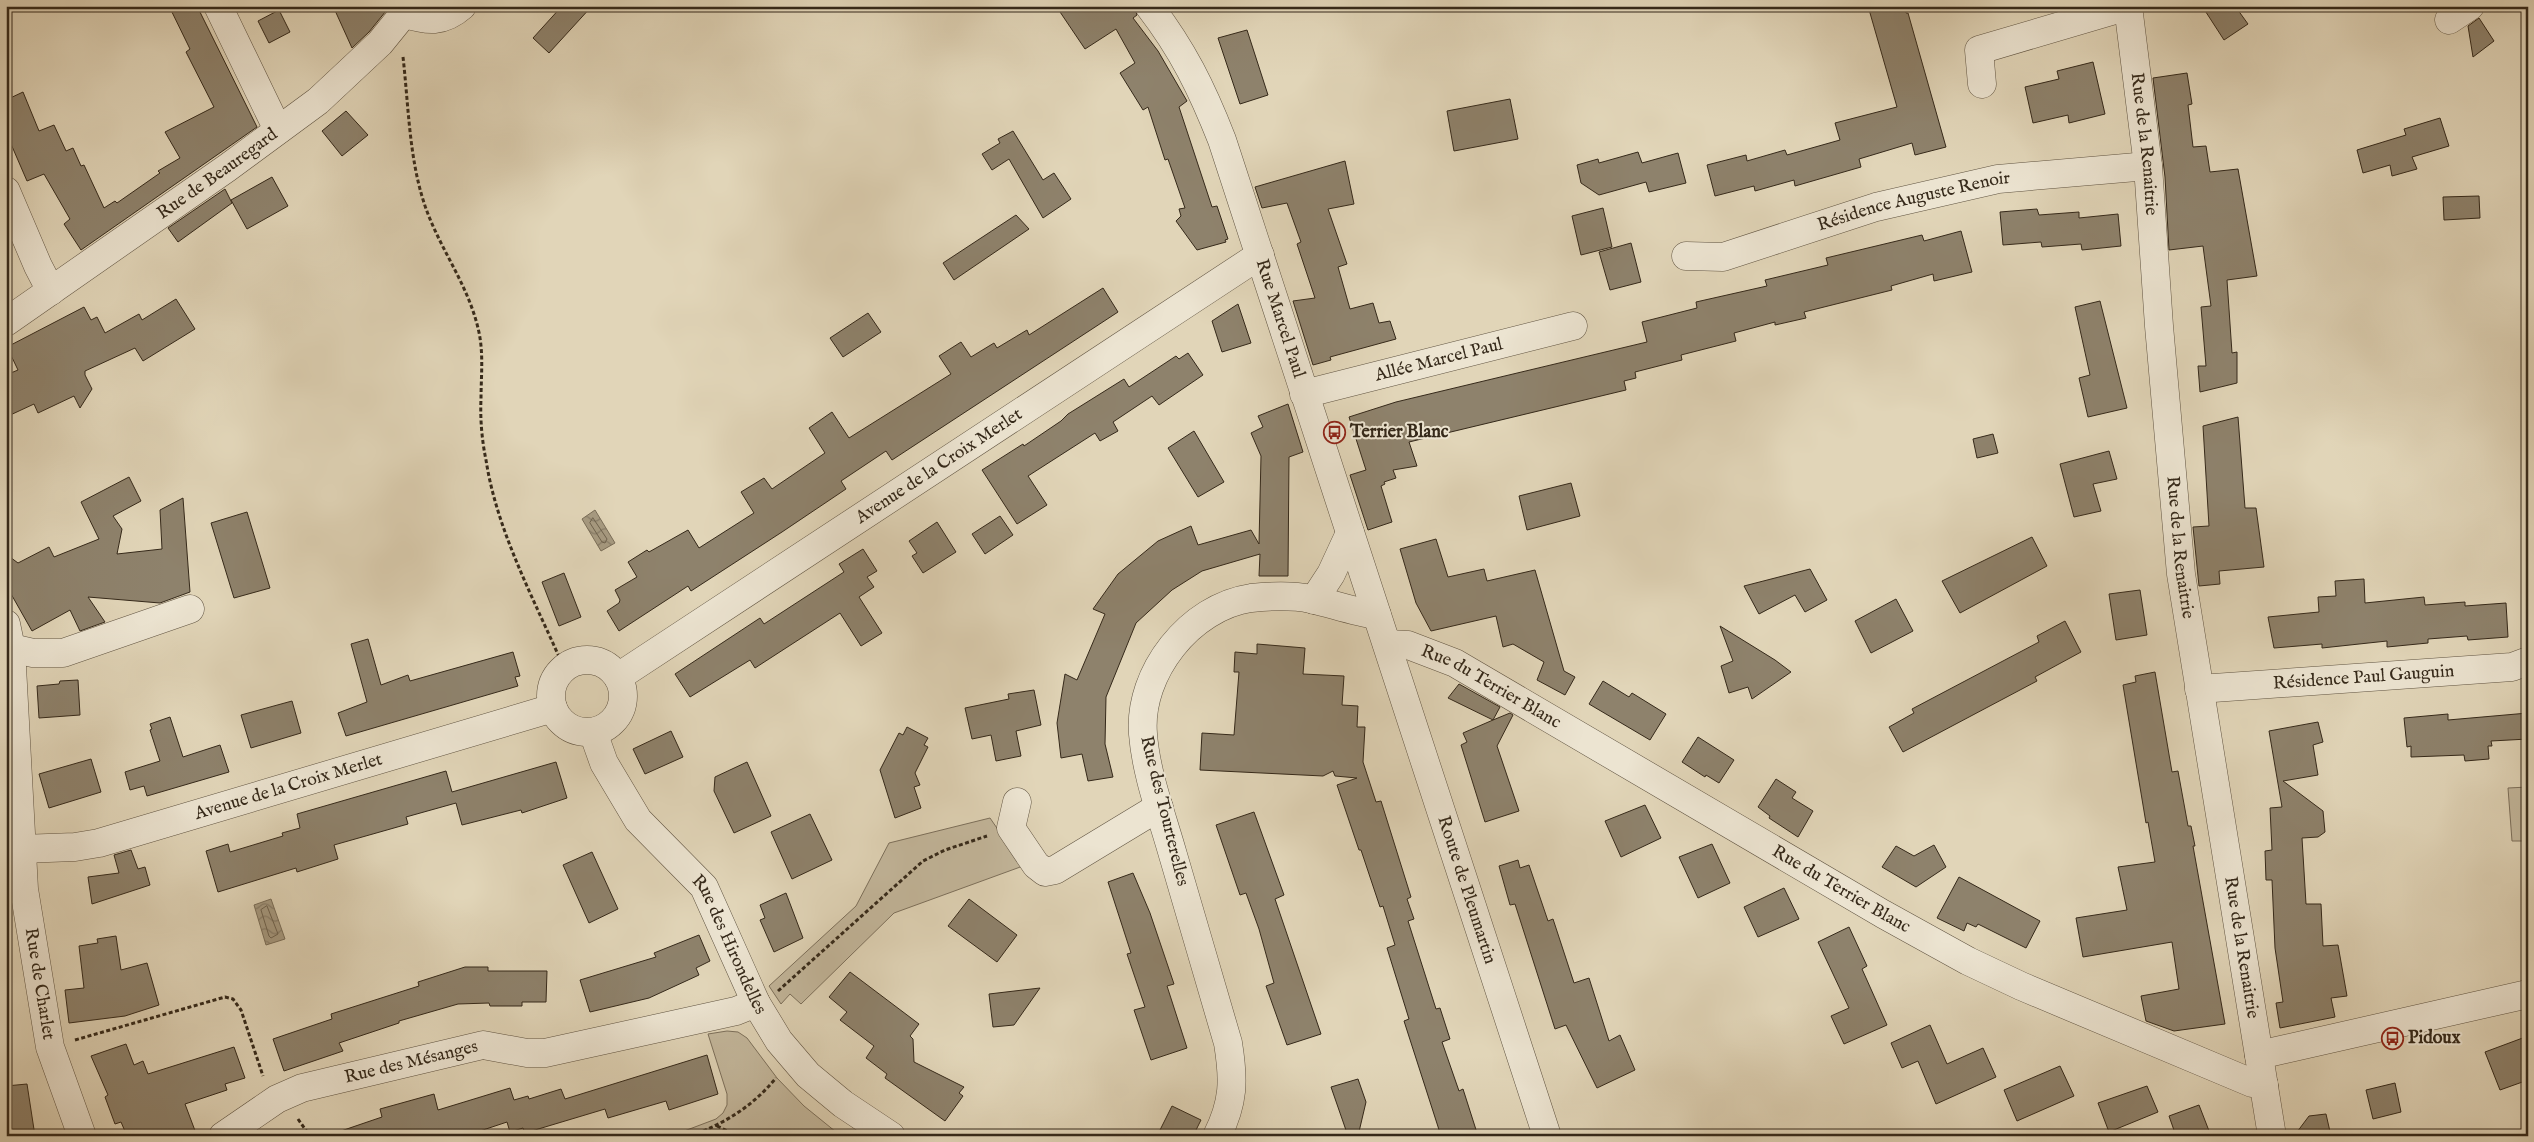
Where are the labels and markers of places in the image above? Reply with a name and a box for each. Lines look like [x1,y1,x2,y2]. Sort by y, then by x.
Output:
bus stop icon: Terrier Blanc [1322,420,1346,444]
place label: Terrier Blanc [1349,421,1449,444]
bus stop icon: Pidoux [2380,1026,2404,1050]
place label: Pidoux [2408,1027,2461,1050]

